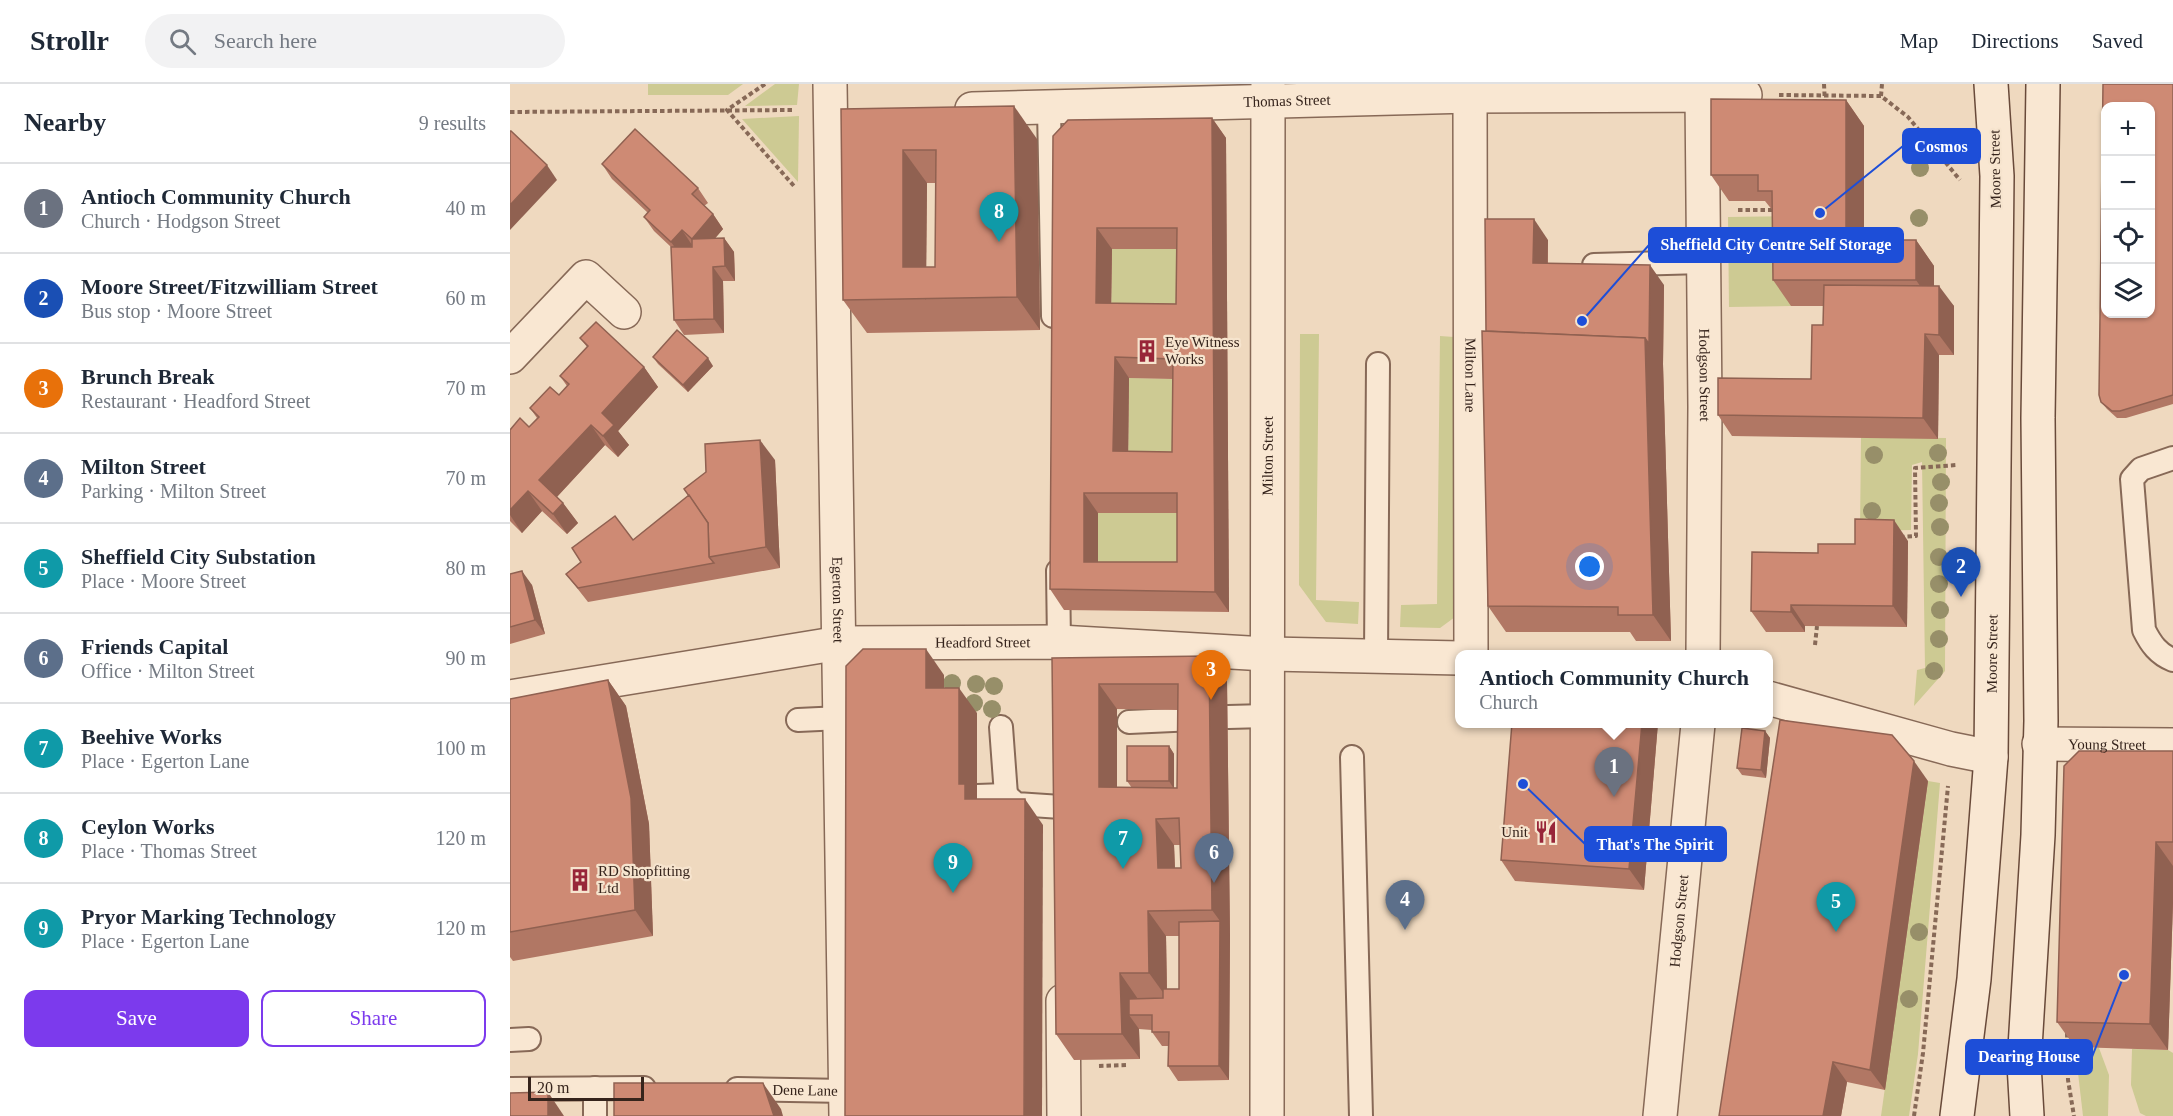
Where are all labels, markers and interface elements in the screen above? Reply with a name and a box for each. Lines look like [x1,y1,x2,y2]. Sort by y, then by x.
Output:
search box [145,14,565,68]
text: Strollr [30,25,109,56]
icon: search [166,25,199,58]
text: Search here [214,28,317,53]
text: Map [1900,29,1938,53]
text: Directions [1971,29,2059,53]
text: Saved [2092,29,2143,53]
street label: Thomas Street [1243,92,1331,110]
map controls [2101,102,2155,318]
button: + [2101,102,2155,156]
text: Nearby [24,108,106,137]
text: 9 results [419,112,486,134]
callout: Cosmos [1903,129,1980,163]
street label: Moore Street [1986,129,2004,209]
text: Cosmos [1914,138,1968,155]
button: − [2101,156,2155,210]
text: Antioch Community Church [81,184,351,209]
pin: 8 [980,192,1018,242]
text: 1 [39,197,49,219]
text: 40 m [445,197,486,219]
text: Church · Hodgson Street [81,210,280,232]
button: locate [2101,210,2155,264]
callout: Sheffield City Centre Self Storage [1649,228,1903,262]
text: Sheffield City Centre Self Storage [1661,236,1891,254]
button: layers [2101,264,2155,318]
text: Moore Street/Fitzwilliam Street [81,274,378,299]
text: 2 [39,287,49,309]
text: 60 m [445,287,486,309]
text: Bus stop · Moore Street [81,300,272,322]
street label: Hodgson Street [1696,328,1713,422]
place label: Eye Witness Works [1165,334,1240,367]
building icon: Eye Witness Works [1134,338,1160,364]
street label: Milton Lane [1462,338,1479,413]
text: Brunch Break [81,364,214,389]
text: 3 [39,377,49,399]
text: 70 m [445,377,486,399]
text: Restaurant · Headford Street [81,390,310,412]
street label: Milton Street [1260,415,1276,496]
text: Milton Street [81,454,206,479]
text: 4 [39,467,49,489]
text: 70 m [445,467,486,489]
text: Parking · Milton Street [81,480,266,502]
text: Sheffield City Substation [81,544,316,569]
pin: 2 [1942,548,1980,597]
your location [1575,552,1604,581]
text: 5 [39,557,49,579]
text: 80 m [445,557,486,579]
street label: Egerton Street [829,557,847,644]
text: Place · Moore Street [81,570,246,592]
street label: Moore Street [1984,613,2000,693]
text: Friends Capital [81,634,228,659]
street label: Headford Street [935,634,1031,651]
text: 6 [39,647,49,669]
text: 90 m [445,647,486,669]
pin: 3 [1192,650,1230,700]
popup [1455,650,1773,728]
text: Office · Milton Street [81,660,254,682]
text: Antioch Community Church [1479,665,1749,690]
text: Church [1479,691,1538,713]
text: Beehive Works [81,724,222,749]
street label: Young Street [2068,736,2147,753]
text: 7 [39,737,49,759]
text: 100 m [435,737,486,759]
pin: 1 [1594,748,1634,797]
text: Place · Egerton Lane [81,750,249,772]
text: Ceylon Works [81,814,214,839]
restaurant icon: Unit [1533,819,1559,845]
pin: 7 [1104,820,1142,869]
place label: Unit [1501,824,1529,840]
text: 8 [39,827,49,849]
text: 120 m [435,827,486,849]
callout: That's The Spirit [1585,827,1726,861]
pin: 6 [1194,834,1234,883]
text: That's The Spirit [1596,836,1714,854]
text: Place · Thomas Street [81,840,257,862]
pin: 9 [934,844,972,893]
place label: RD Shopfitting Ltd [598,863,691,896]
building icon: RD Shopfitting Ltd [567,867,593,893]
street label: Hodgson Street [1666,873,1691,968]
pin: 4 [1386,880,1424,930]
pin: 5 [1816,882,1856,932]
text: Pryor Marking Technology [81,904,336,929]
text: 9 [39,917,49,939]
text: 120 m [435,917,486,939]
text: Place · Egerton Lane [81,930,249,952]
button: Save [24,990,249,1047]
button: Share [261,990,486,1047]
callout: Dearing House [1966,1040,2092,1074]
text: Dearing House [1978,1048,2080,1066]
scale bar [528,1074,644,1102]
text: 20 m [537,1079,569,1096]
street label: Dene Lane [772,1082,838,1099]

